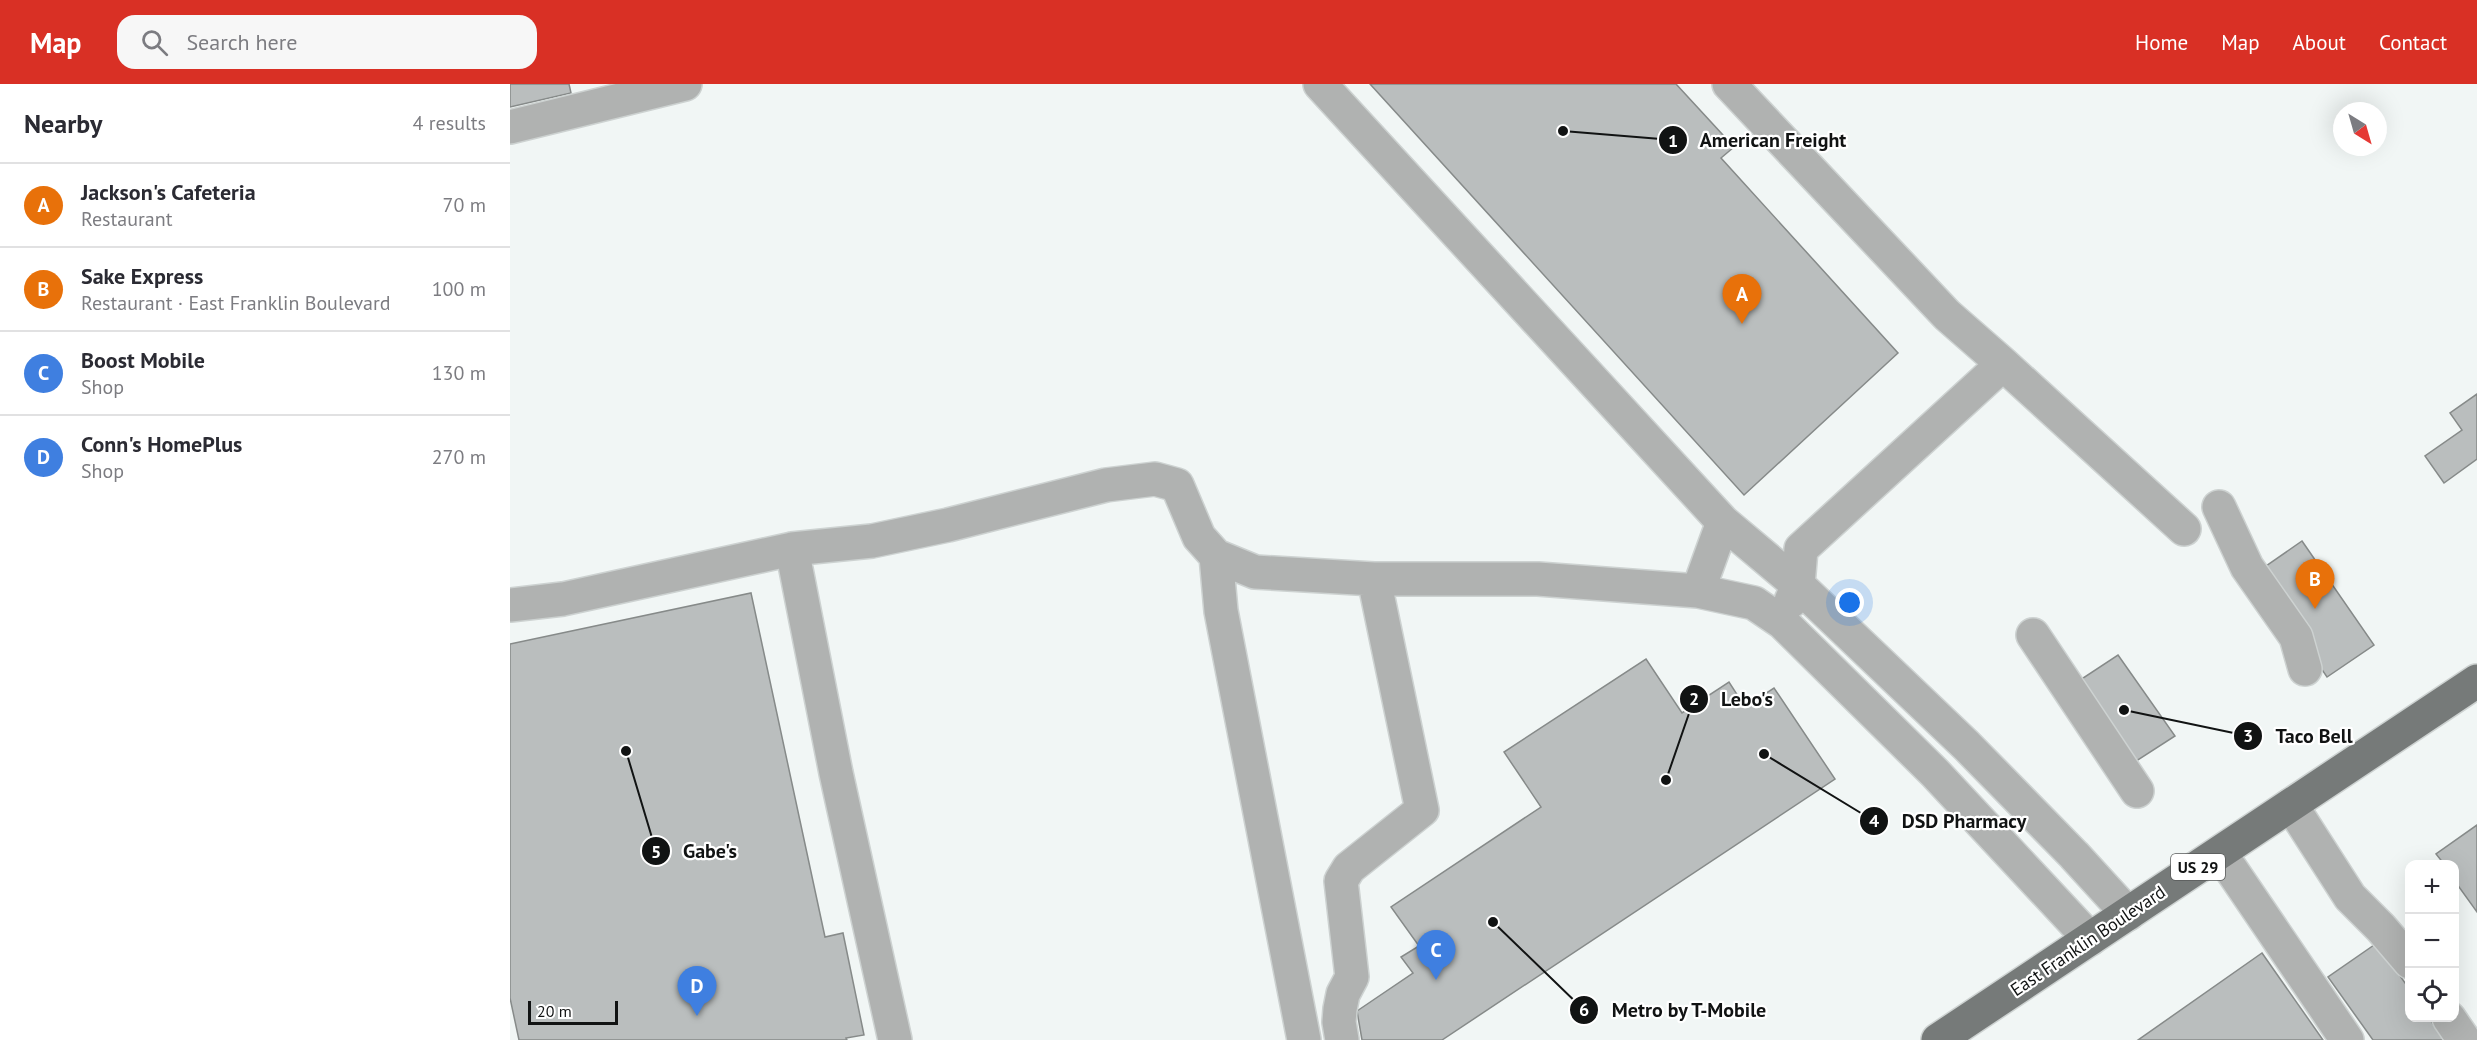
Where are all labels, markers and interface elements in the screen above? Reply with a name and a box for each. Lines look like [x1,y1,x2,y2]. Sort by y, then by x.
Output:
search box [117,15,537,69]
text: Map [30,24,81,61]
icon: search [138,26,171,59]
text: Search here [186,28,297,56]
text: Home [2135,29,2188,56]
text: Map [2221,29,2260,56]
text: About [2293,29,2346,56]
text: Contact [2379,29,2447,56]
north arrow [2333,102,2387,156]
text: Nearby [24,107,102,140]
text: 4 results [413,110,486,136]
callout: American Freight [1658,121,1858,159]
text: American Freight [1700,127,1846,153]
text: 1 [1668,129,1678,152]
text: Jackson's Cafeteria [81,178,256,206]
text: A [37,192,50,218]
text: 70 m [443,192,486,218]
text: Restaurant [81,206,172,232]
text: Sake Express [81,262,203,290]
pin: A [1722,274,1762,324]
text: B [38,276,49,302]
text: 100 m [432,276,486,302]
text: Restaurant · East Franklin Boulevard [81,290,391,316]
text: Boost Mobile [81,346,205,374]
text: C [38,360,49,386]
text: 130 m [432,360,486,386]
text: Shop [81,374,124,400]
text: Conn's HomePlus [81,430,242,458]
text: D [37,444,50,470]
text: 270 m [432,444,486,470]
text: Shop [81,458,124,484]
pin: B [2296,560,2334,609]
your location [1835,588,1864,617]
callout: Lebo's [1679,680,1785,718]
text: Lebo's [1721,686,1773,712]
text: 2 [1689,687,1699,710]
callout: Taco Bell [2233,717,2364,755]
text: Taco Bell [2275,723,2353,749]
text: 3 [2243,724,2253,747]
callout: DSD Pharmacy [1859,802,2038,840]
text: DSD Pharmacy [1902,808,2027,834]
text: 4 [1869,809,1879,832]
callout: Gabe's [641,832,749,870]
text: Gabe's [683,838,737,864]
text: 5 [651,840,661,863]
road number: US 29 [2171,854,2225,880]
map controls [2405,860,2459,1022]
button: + [2405,860,2459,914]
street label: East Franklin Boulevard [2006,880,2170,1001]
button: − [2405,914,2459,968]
pin: C [1416,930,1456,980]
pin: D [678,966,717,1016]
button: locate [2405,968,2459,1022]
callout: Metro by T-Mobile [1569,991,1779,1029]
text: Metro by T-Mobile [1612,997,1766,1023]
scale bar [528,998,618,1026]
text: 6 [1579,998,1589,1021]
text: 20 m [537,1001,572,1021]

